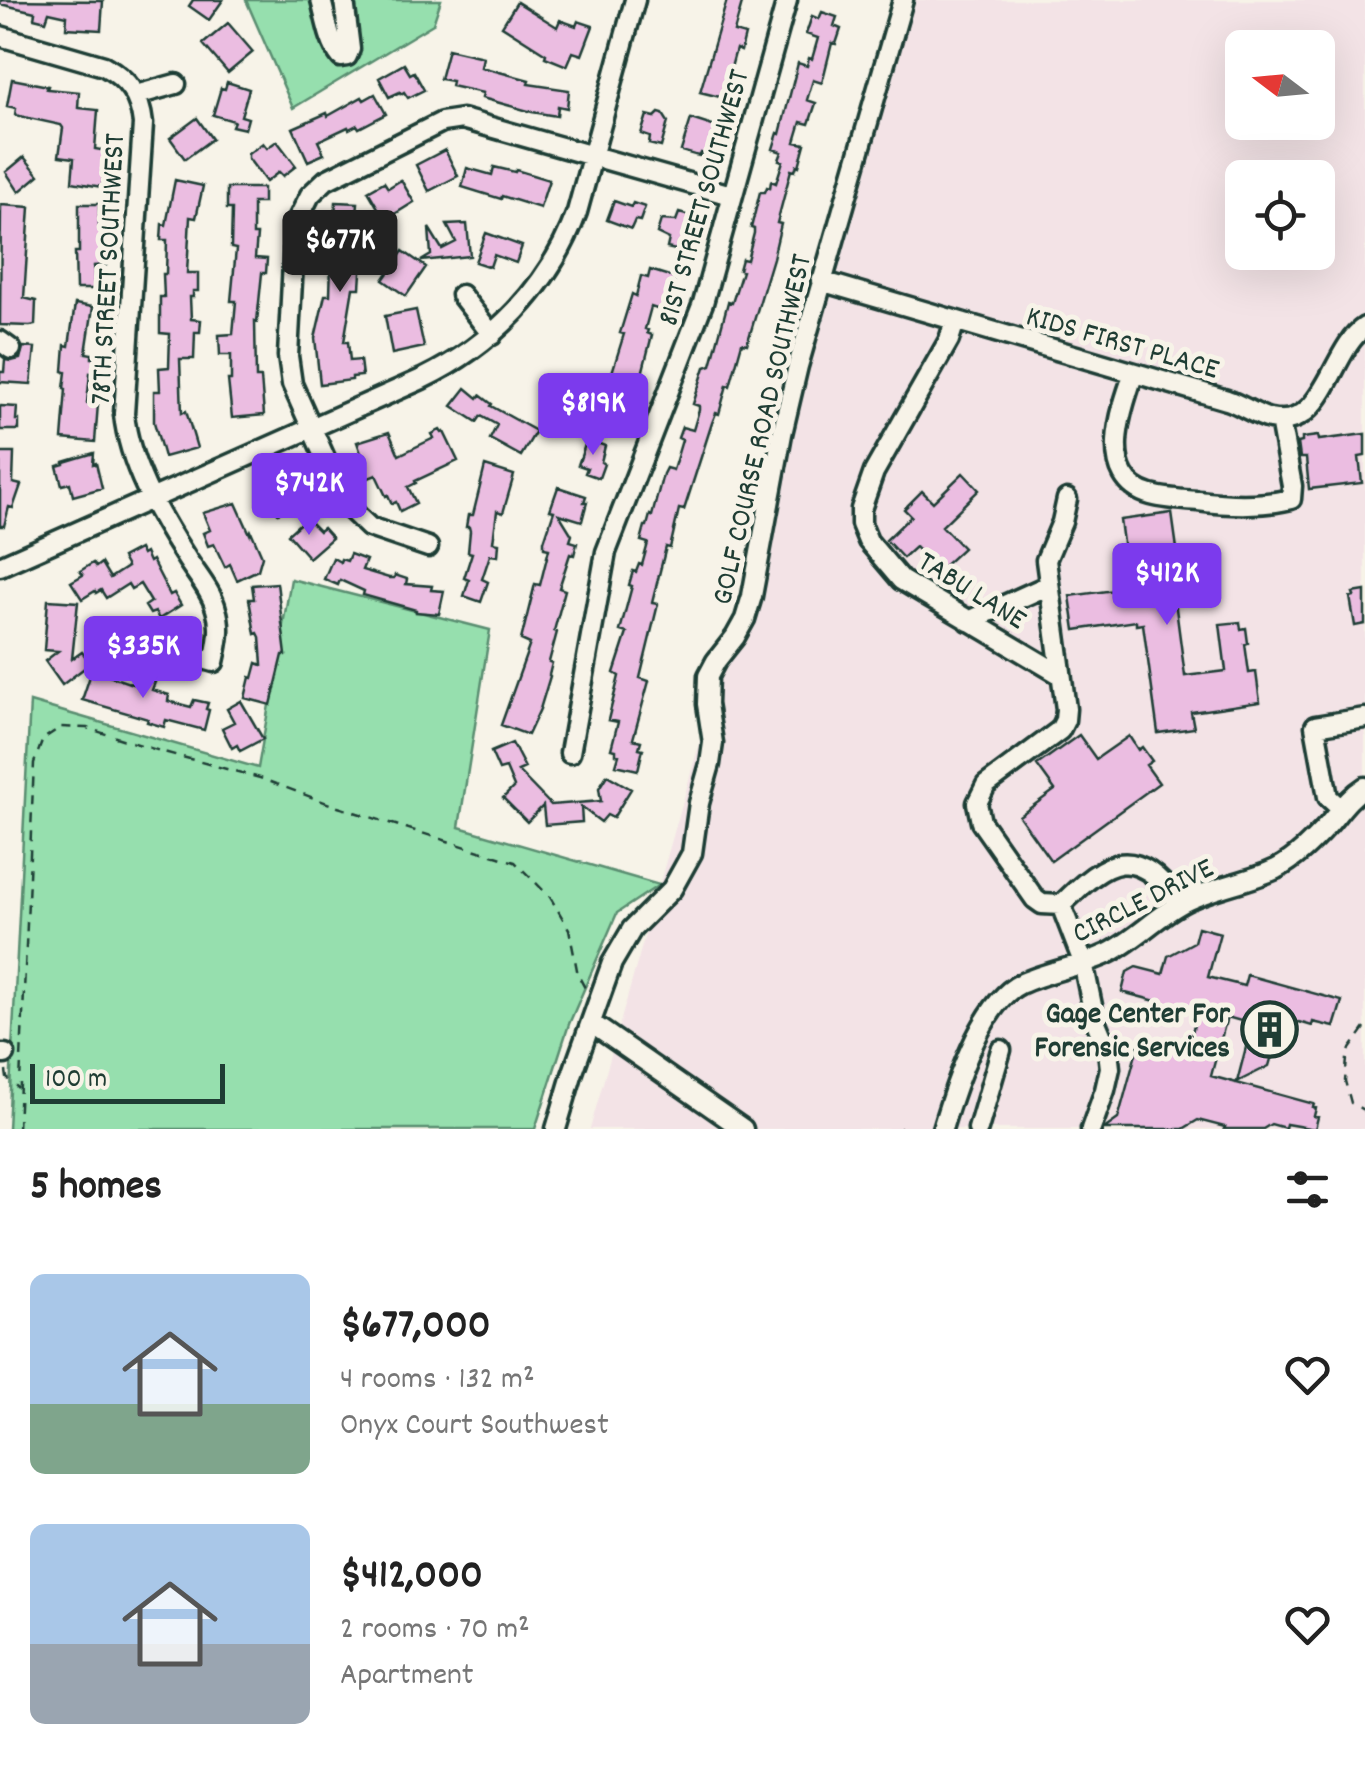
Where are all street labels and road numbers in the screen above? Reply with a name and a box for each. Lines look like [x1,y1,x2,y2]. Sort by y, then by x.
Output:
street label: 81ST STREET SOUTHWEST [649,65,764,332]
street label: 78TH STREET SOUTHWEST [82,132,139,406]
street label: GOLF COURSE ROAD SOUTHWEST [703,250,826,610]
street label: KIDS FIRST PLACE [1020,297,1224,394]
street label: TABU LANE [908,543,1034,643]
street label: CIRCLE DRIVE [1066,849,1223,957]

